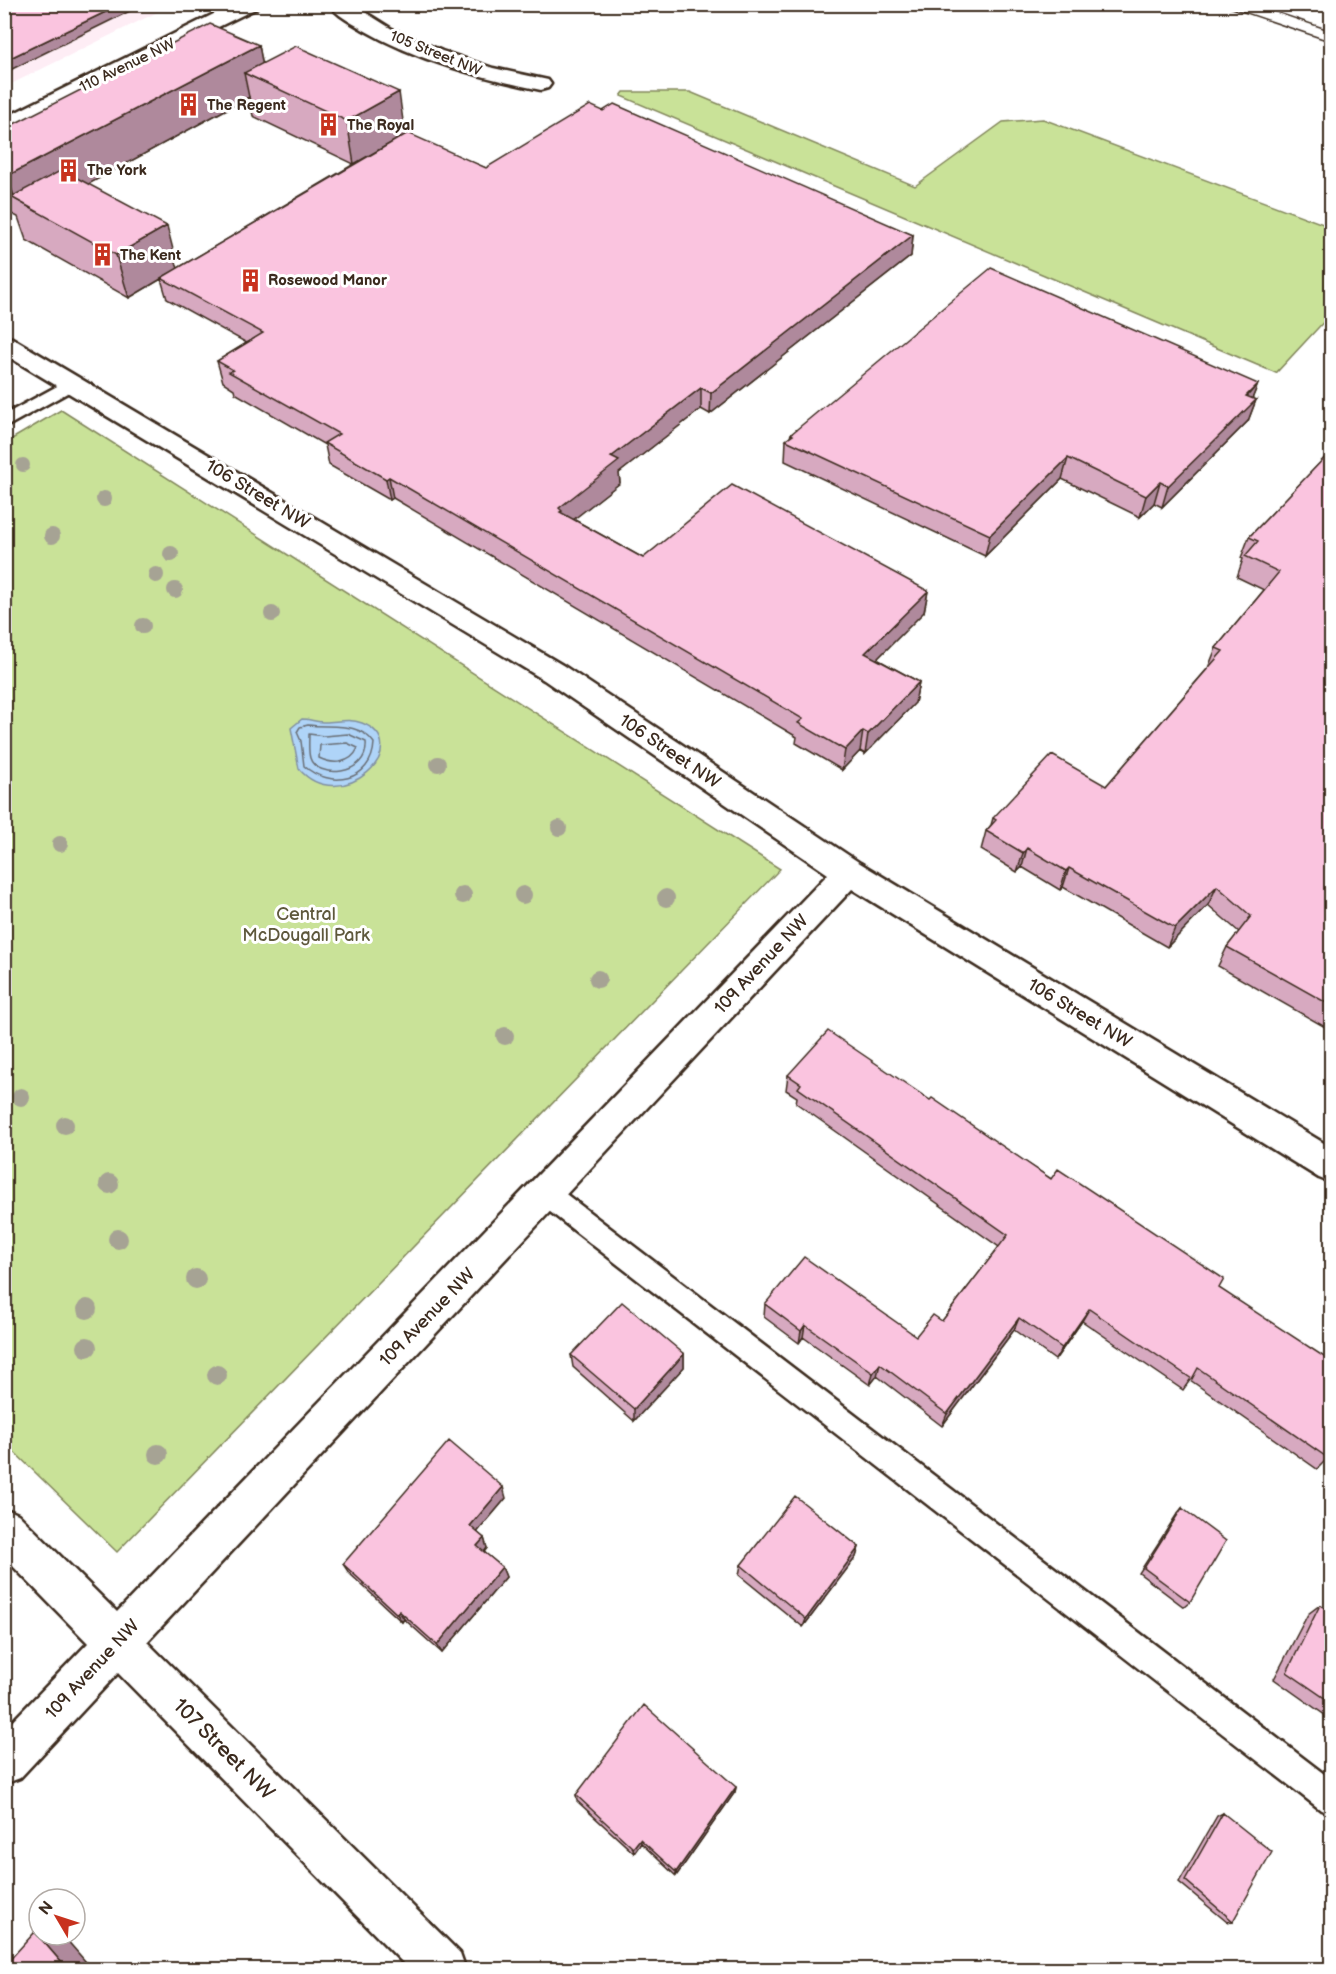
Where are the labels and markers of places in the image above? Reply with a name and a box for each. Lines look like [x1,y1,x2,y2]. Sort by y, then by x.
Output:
building icon: The Regent [176,92,202,118]
place label: The Regent [207,96,286,115]
building icon: The Royal [316,112,342,138]
place label: The Royal [347,116,414,135]
building icon: The York [56,157,82,183]
place label: The York [87,161,147,180]
building icon: The Kent [89,242,115,268]
place label: The Kent [120,246,181,265]
building icon: Rosewood Manor [237,267,263,293]
place label: Rosewood Manor [268,271,388,290]

